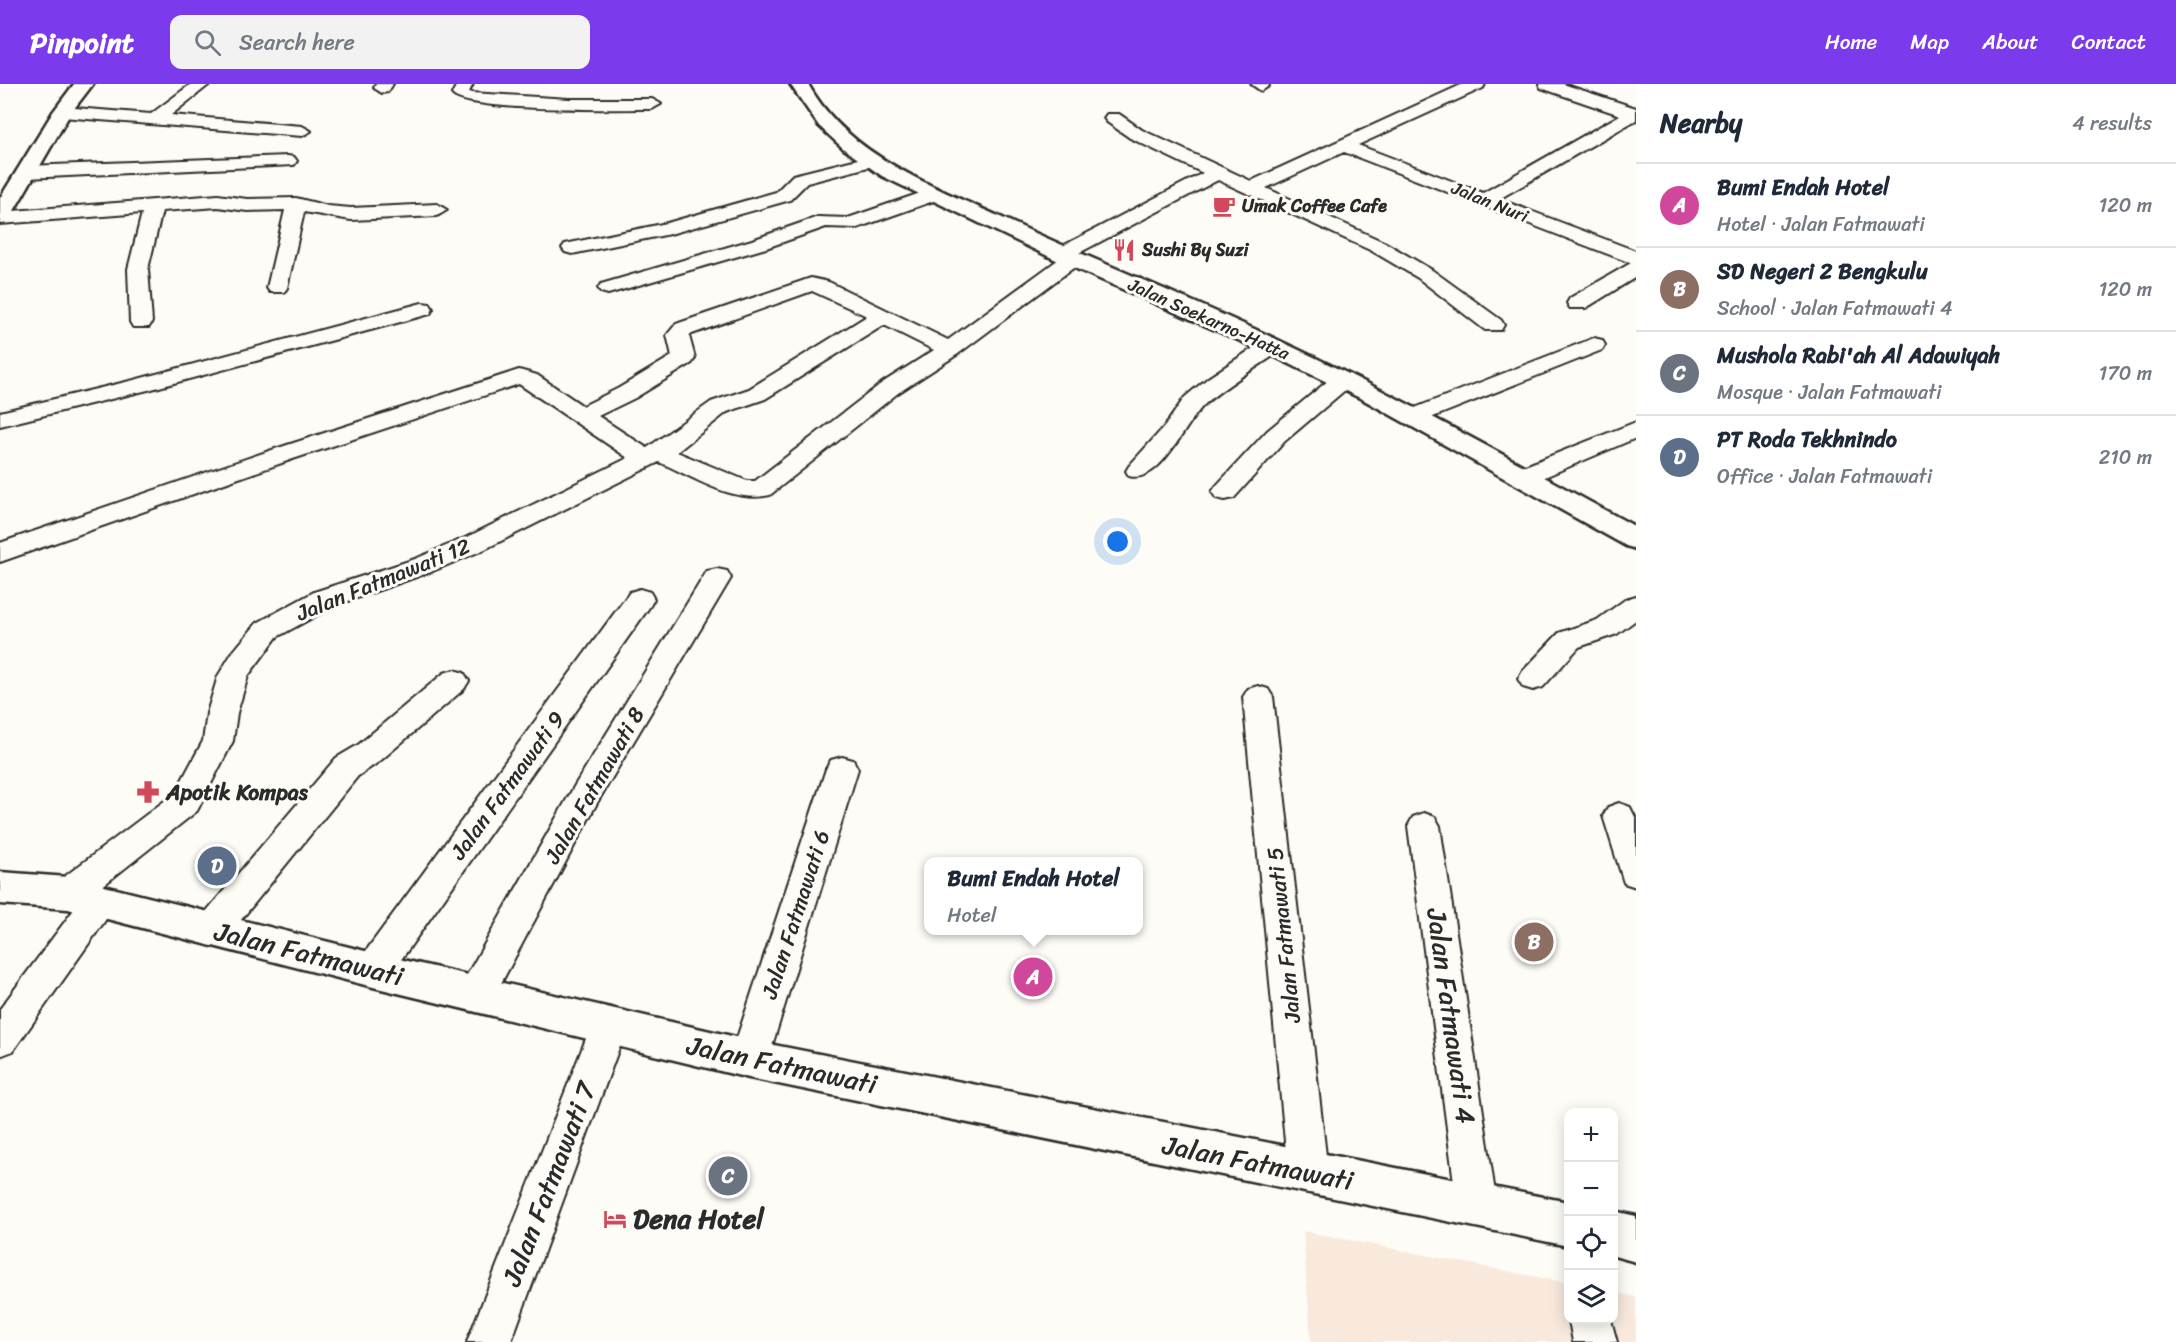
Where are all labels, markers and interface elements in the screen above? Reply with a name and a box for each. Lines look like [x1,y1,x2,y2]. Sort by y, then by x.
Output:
search box [170,15,590,69]
text: Pinpoint [30,18,134,67]
text: Search here [239,23,355,62]
text: Home [1825,23,1877,61]
text: Map [1910,23,1949,61]
text: About [1982,23,2039,61]
text: Contact [2072,23,2146,61]
icon: search [191,26,224,59]
text: Nearby [1660,100,1742,146]
text: 4 results [2072,106,2152,141]
text: Bumi Endah Hotel [1717,168,1889,207]
street label: Jalan Nuri [1446,172,1534,232]
text: A [1673,188,1686,223]
text: 120 m [2099,188,2152,223]
place label: Umak Coffee Cafe [1242,190,1387,222]
cafe icon: Umak Coffee Cafe [1211,193,1237,219]
text: Hotel · Jalan Fatmawati [1717,207,1925,242]
place label: Sushi By Suzi [1141,234,1250,266]
restaurant icon: Sushi By Suzi [1111,237,1137,263]
text: SD Negeri 2 Bengkulu [1717,252,1928,291]
street label: Jalan Soekarno-Hatta [1122,269,1296,369]
text: B [1673,272,1686,307]
text: 120 m [2099,272,2152,307]
text: School · Jalan Fatmawati 4 [1717,291,1952,326]
text: Mushola Rabi'ah Al Adawiyah [1717,336,2000,375]
text: C [1673,356,1686,391]
text: 170 m [2099,356,2152,391]
text: Mosque · Jalan Fatmawati [1717,375,1942,410]
text: PT Roda Tekhnindo [1717,420,1897,459]
text: D [1674,440,1685,475]
text: 210 m [2099,440,2152,475]
text: Office · Jalan Fatmawati [1717,459,1932,494]
street label: Jalan Fatmawati 12 [289,527,477,633]
your location [1103,527,1132,556]
street label: Jalan Fatmawati 8 [533,699,655,872]
street label: Jalan Fatmawati 9 [439,702,575,869]
place label: Apotik Kompas [165,773,309,812]
pharmacy icon: Apotik Kompas [135,779,161,805]
street label: Jalan Fatmawati 6 [750,825,841,1005]
pin: D [198,844,236,888]
street label: Jalan Fatmawati 5 [1255,845,1312,1026]
popup [924,857,1143,935]
text: Bumi Endah Hotel [947,859,1120,898]
text: Hotel [947,898,996,933]
street label: Jalan Fatmawati 4 [1412,904,1490,1127]
street label: Jalan Fatmawati [209,907,409,1001]
pin: B [1514,920,1553,964]
pin: A [1014,954,1052,1000]
street label: Jalan Fatmawati [682,1021,882,1109]
street label: Jalan Fatmawati 7 [488,1073,611,1294]
map controls [1564,1108,1618,1324]
button: + [1564,1108,1618,1162]
street label: Jalan Fatmawati [1158,1121,1358,1205]
pin: C [708,1154,748,1198]
button: − [1564,1162,1618,1216]
place label: Dena Hotel [633,1195,765,1243]
hotel icon: Dena Hotel [602,1206,628,1232]
button: locate [1564,1216,1618,1270]
button: layers [1564,1270,1618,1324]

